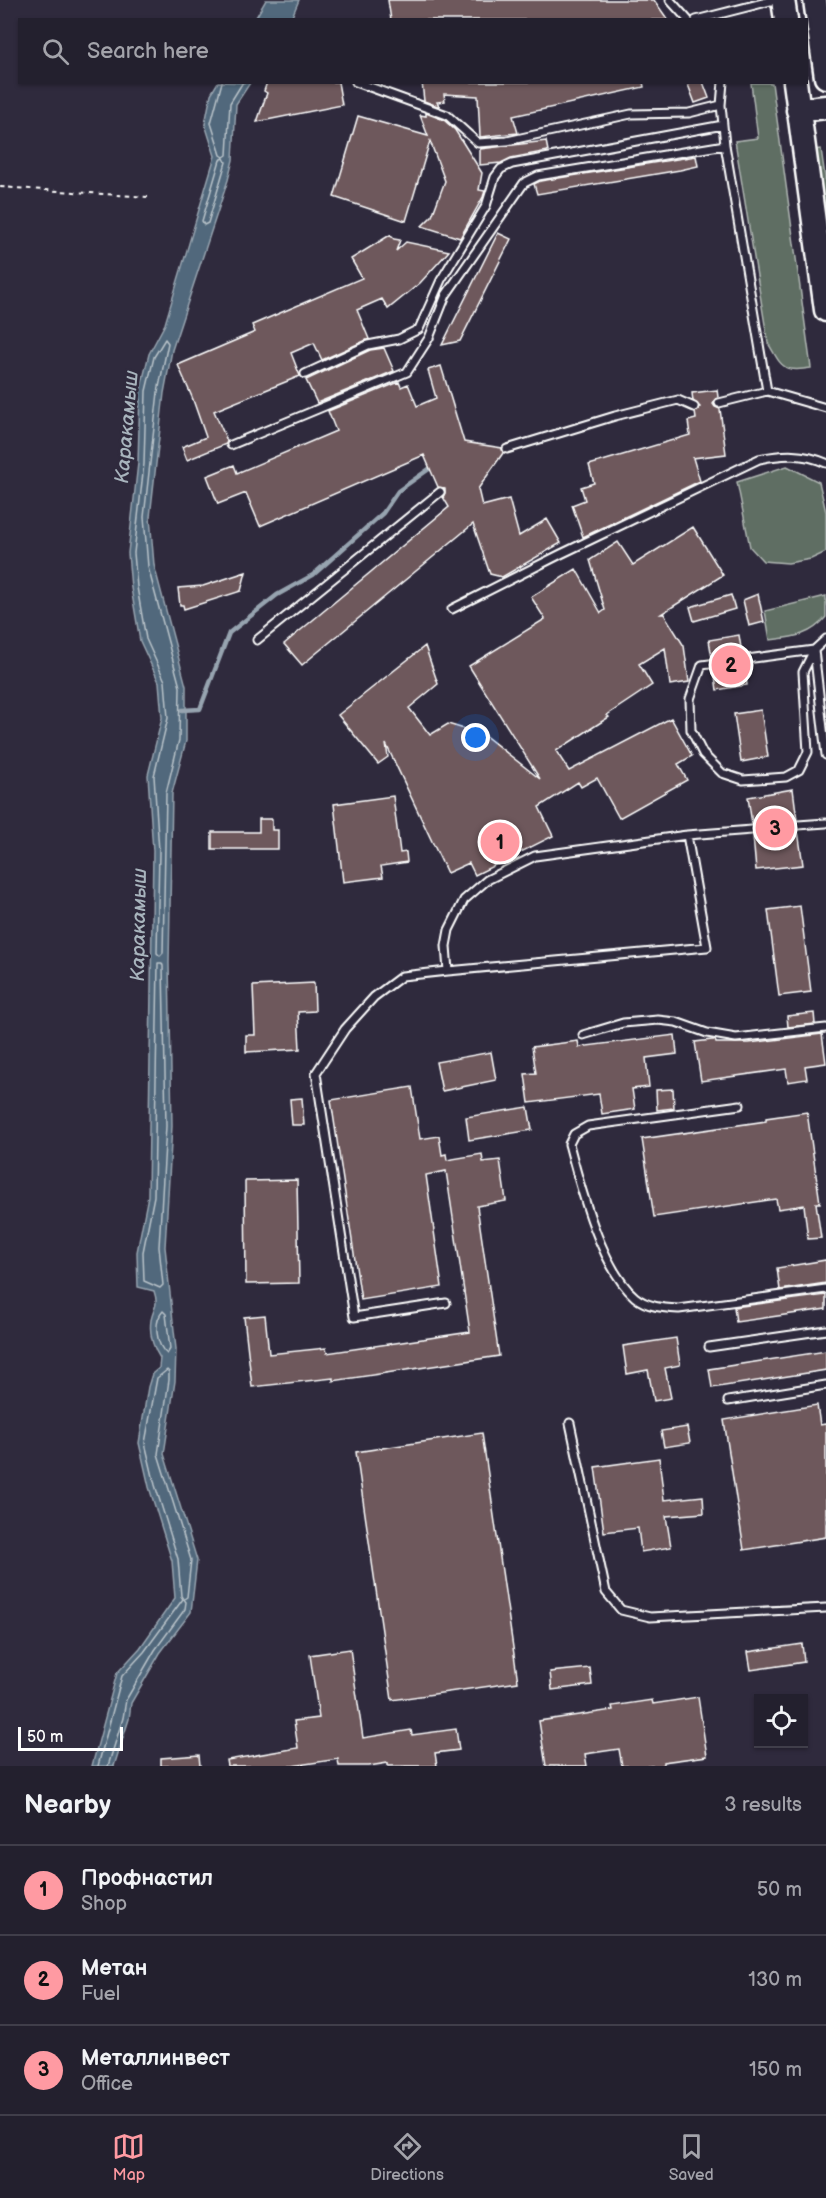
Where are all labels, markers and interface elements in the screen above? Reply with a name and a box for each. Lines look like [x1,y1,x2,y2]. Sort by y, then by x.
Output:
search box [18,18,808,84]
icon: search [39,35,72,68]
text: Search here [87,38,209,65]
water label: Каракамыш [110,369,144,484]
pin: 2 [712,642,750,688]
your location [461,723,490,752]
pin: 3 [756,806,794,850]
pin: 1 [480,820,520,864]
water label: Каракамыш [126,868,152,982]
map controls [754,1694,808,1748]
button: locate [754,1694,808,1748]
scale bar [18,1724,123,1752]
text: 50 m [27,1728,63,1747]
text: Nearby [24,1790,111,1821]
text: 3 results [724,1793,802,1817]
text: Профнастил [81,1865,213,1892]
text: 1 [39,1878,48,1902]
text: 50 m [757,1878,802,1902]
text: Shop [81,1892,127,1916]
text: Метан [81,1955,147,1982]
text: 2 [38,1968,49,1992]
text: 130 m [748,1968,802,1992]
text: Fuel [81,1982,120,2006]
text: Металлинвест [81,2045,230,2072]
text: 3 [38,2058,49,2082]
text: 150 m [749,2058,802,2082]
text: Office [81,2072,133,2096]
tab: Map [112,2130,145,2185]
tab: Directions [370,2130,444,2185]
tab: Saved [669,2130,714,2185]

